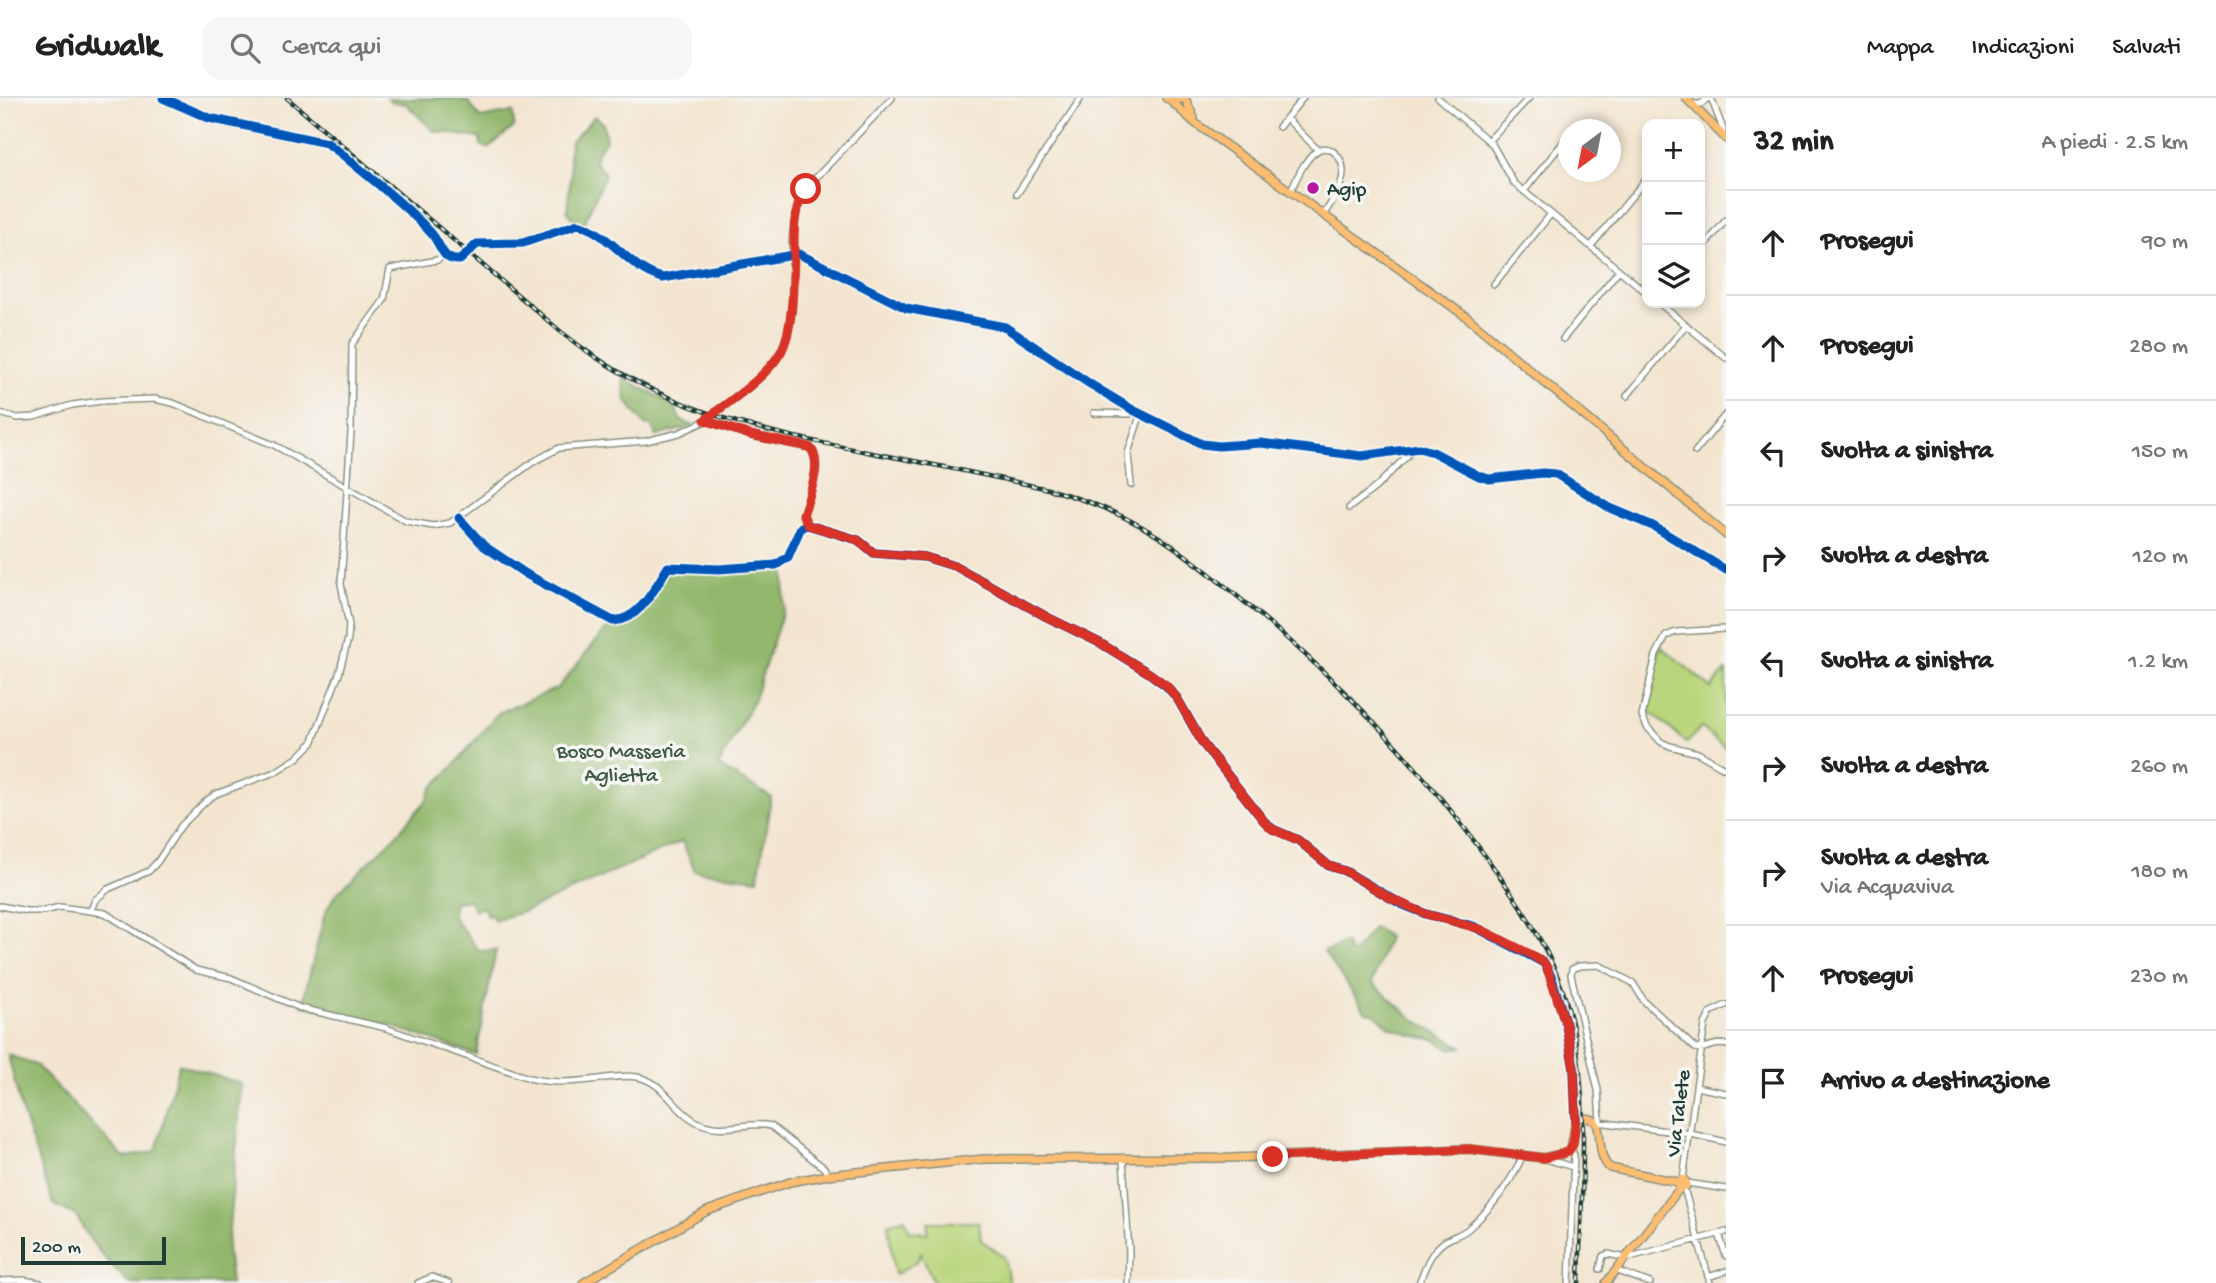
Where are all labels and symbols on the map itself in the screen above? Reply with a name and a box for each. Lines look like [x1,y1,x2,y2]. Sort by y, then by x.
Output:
north arrow [1558,119,1621,182]
route start [790,173,821,204]
place label: Agip [1327,179,1367,204]
marker: Agip [1305,180,1321,196]
park label: Bosco Masseria Aglietta [556,741,687,790]
street label: Via Talete [1663,1067,1698,1159]
route end [1257,1141,1288,1172]
scale bar [21,1234,166,1266]

